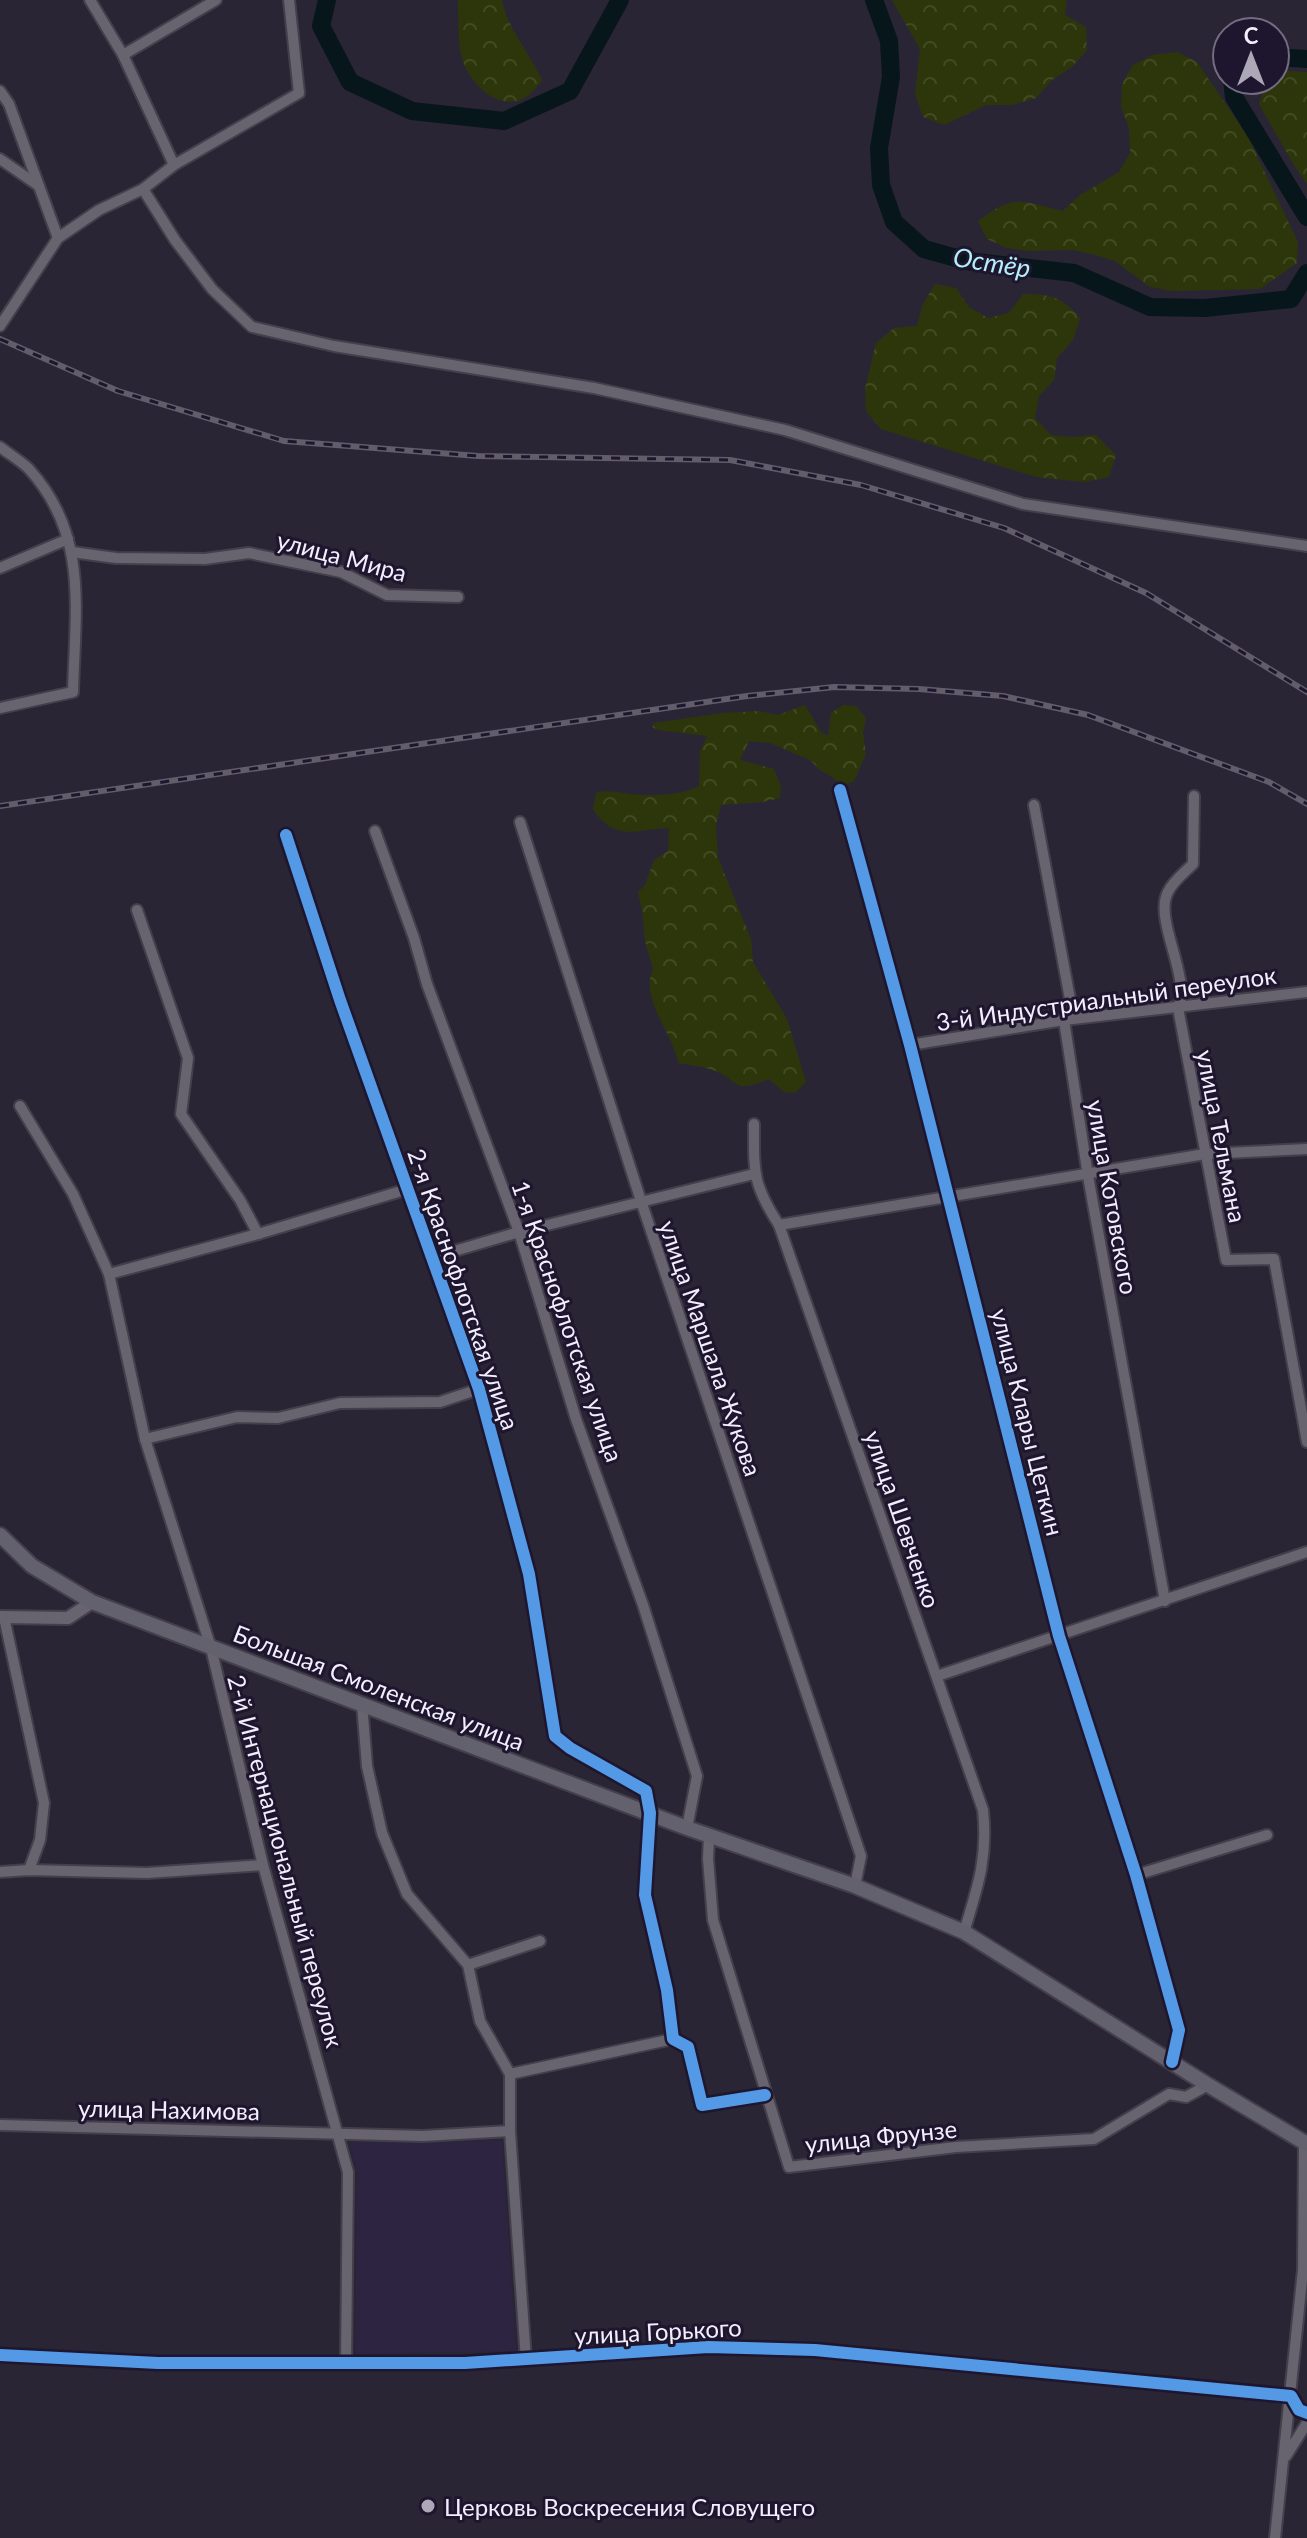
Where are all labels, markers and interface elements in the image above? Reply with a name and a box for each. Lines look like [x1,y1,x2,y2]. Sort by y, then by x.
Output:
north arrow [1211,16,1291,96]
text: С [1244,22,1259,49]
water label: Остёр [951,240,1033,284]
street label: улица Мира [274,525,410,587]
street label: 3-й Индустриальный переулок [934,960,1279,1036]
street label: улица Тельмана [1191,1047,1253,1225]
street label: улица Котовского [1082,1097,1144,1297]
street label: 2-я Краснофлотская улица [402,1145,526,1433]
street label: 1-я Краснофлотская улица [506,1177,630,1465]
street label: улица Маршала Жукова [654,1216,768,1480]
street label: улица Клары Цеткин [986,1305,1070,1539]
street label: улица Шевченко [859,1426,947,1612]
street label: Большая Смоленская улица [230,1618,528,1756]
street label: 2-й Интернациональный переулок [222,1671,350,2051]
street label: улица Нахимова [78,2093,260,2125]
street label: улица Фрунзе [804,2114,958,2158]
street label: улица Горького [574,2312,742,2350]
place label: Церковь Воскресения Словущего [444,2492,815,2521]
marker: Церковь Воскресения Словущего [419,2497,437,2515]

